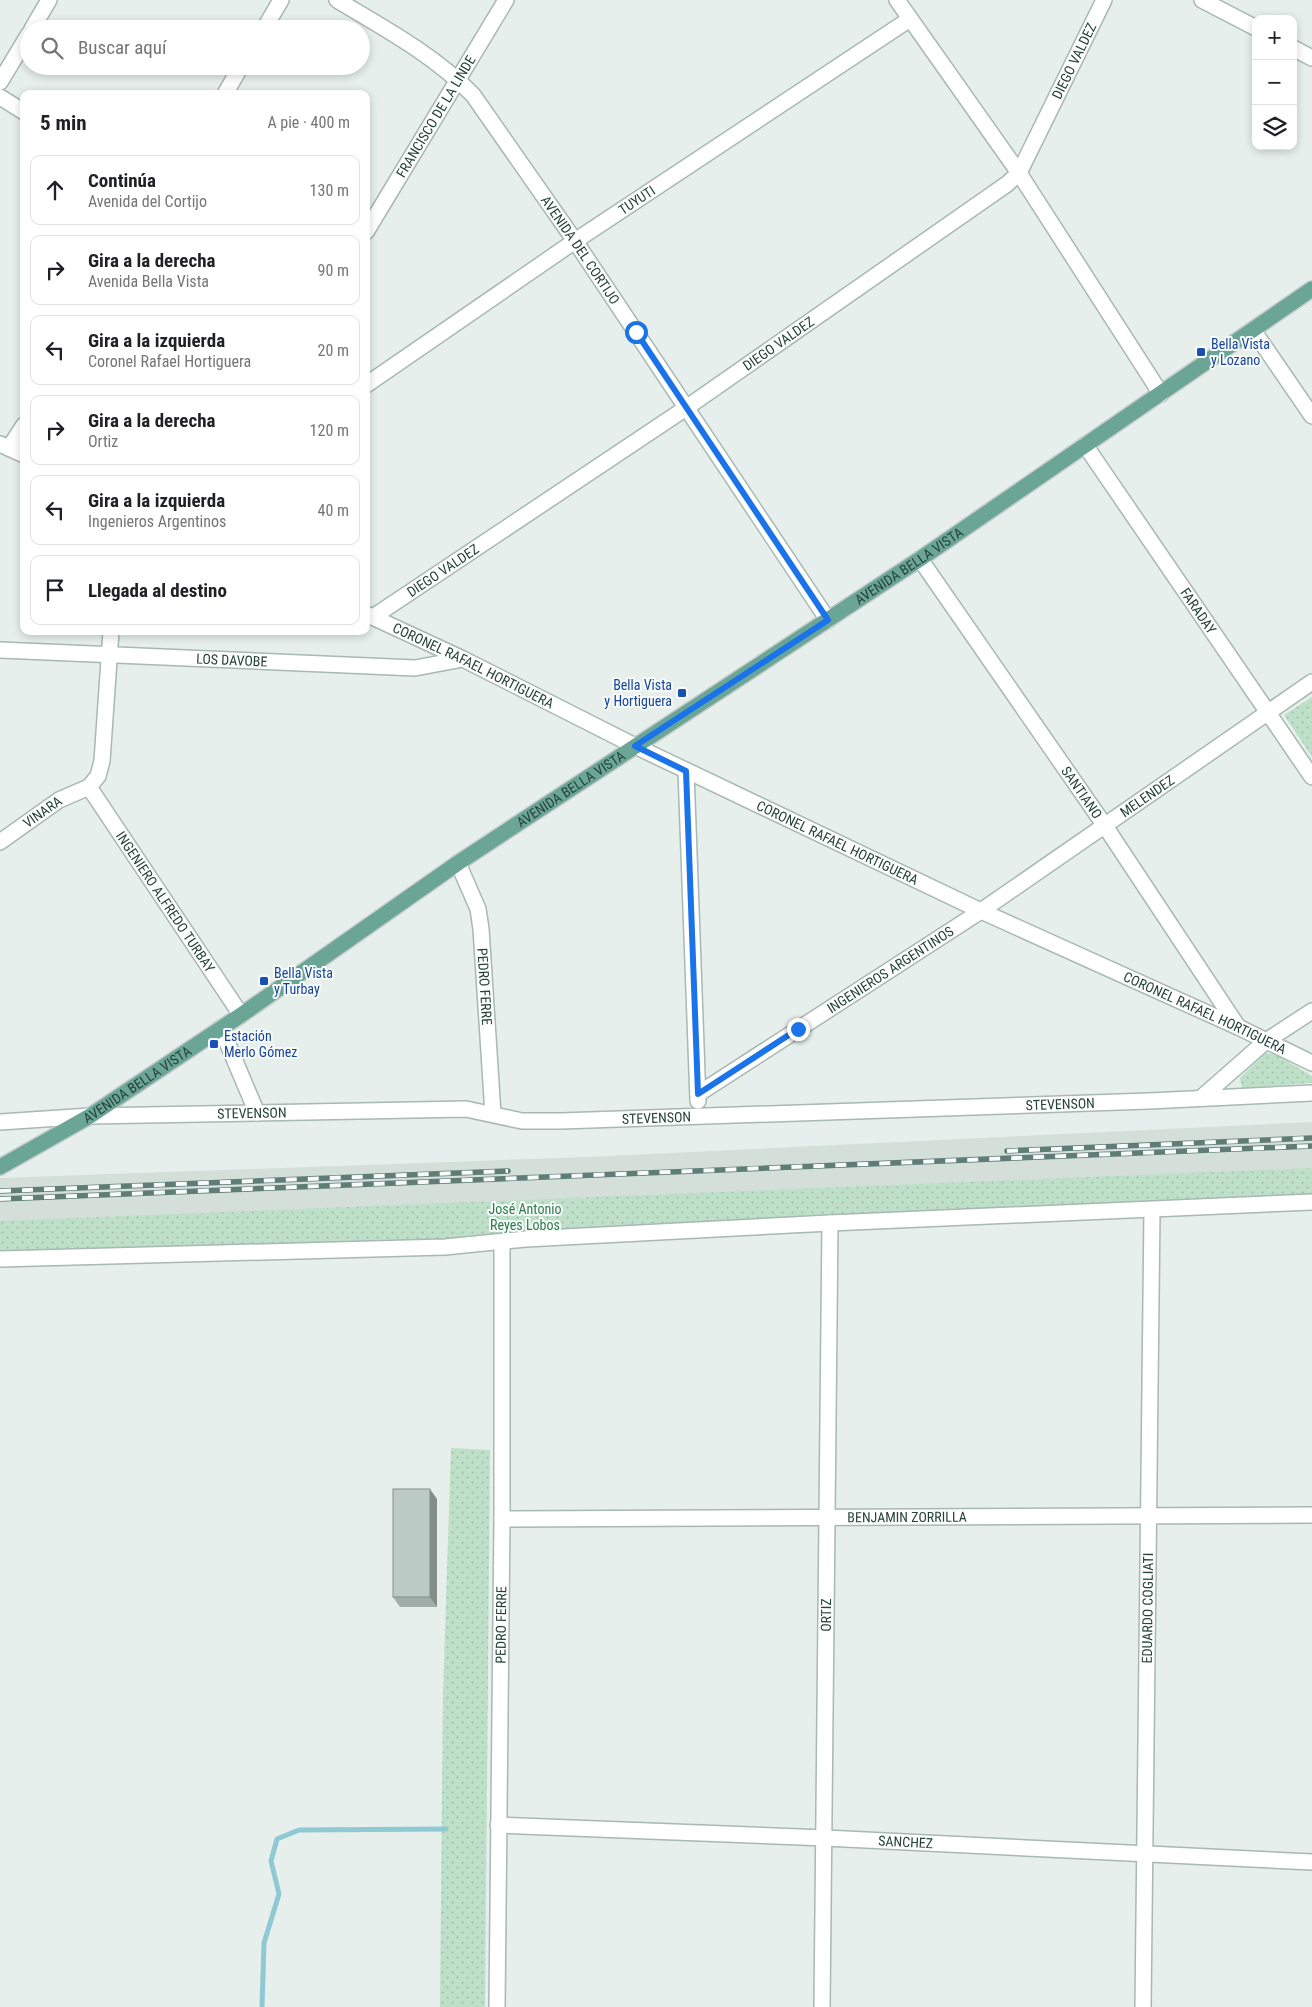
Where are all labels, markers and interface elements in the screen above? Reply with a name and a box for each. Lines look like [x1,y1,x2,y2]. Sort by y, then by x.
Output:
map controls [1252,15,1297,150]
button: + [1252,15,1297,60]
search box [20,20,370,75]
street label: DIEGO VALDEZ [1049,20,1100,102]
icon: search [38,34,66,62]
text: Buscar aquí [78,36,167,59]
street label: FRANCISCO DE LA LINDE [393,53,479,180]
button: − [1252,60,1297,105]
button: layers [1252,105,1297,150]
text: 5 min [40,111,87,135]
text: A pie · 400 m [267,113,350,132]
text: Continúa [88,169,156,192]
icon: ahead [41,176,69,204]
text: 130 m [310,181,349,200]
street label: TUYUTI [616,182,658,218]
text: Avenida del Cortijo [88,192,207,211]
street label: AVENIDA DEL CORTIJO [538,193,623,307]
text: Gira a la derecha [88,249,215,272]
icon: right [41,256,69,284]
text: 90 m [317,261,349,280]
text: Avenida Bella Vista [88,272,209,291]
street label: DIEGO VALDEZ [740,313,817,374]
route start [625,321,648,344]
text: Gira a la izquierda [88,329,225,352]
icon: left [41,336,69,364]
place label: Bella Vista y Lozano [1211,336,1270,368]
text: 20 m [317,341,349,360]
marker: Bella Vista y Lozano [1195,346,1207,358]
text: Coronel Rafael Hortiguera [88,352,251,371]
text: Gira a la derecha [88,409,215,432]
icon: right [41,416,69,444]
text: 120 m [310,421,349,440]
text: Ortiz [88,432,118,451]
text: Gira a la izquierda [88,489,225,512]
icon: left [41,496,69,524]
text: 40 m [317,501,349,520]
text: Ingenieros Argentinos [88,512,226,531]
street label: AVENIDA BELLA VISTA [852,524,966,608]
street label: DIEGO VALDEZ [404,541,482,600]
icon: arrive [41,576,69,604]
text: Llegada al destino [88,579,227,602]
street label: FARADAY [1177,585,1220,637]
street label: CORONEL RAFAEL HORTIGUERA [390,620,556,712]
street label: LOS DAVOBE [196,651,268,670]
place label: Bella Vista y Hortiguera [604,677,672,709]
marker: Bella Vista y Hortiguera [676,687,688,699]
street label: AVENIDA BELLA VISTA [513,747,628,830]
street label: SANTIANO [1058,763,1105,822]
street label: MELENDEZ [1117,772,1177,820]
street label: VINARA [20,793,65,831]
street label: CORONEL RAFAEL HORTIGUERA [754,797,921,888]
street label: INGENIERO ALFREDO TURBAY [113,828,219,976]
street label: INGENIEROS ARGENTINOS [824,923,957,1016]
street label: PEDRO FERRE [474,947,495,1026]
place label: Bella Vista y Turbay [274,965,333,997]
street label: CORONEL RAFAEL HORTIGUERA [1121,968,1289,1057]
marker: Bella Vista y Turbay [258,975,270,987]
route end [787,1018,810,1041]
place label: Estación Merlo Gómez [224,1028,297,1060]
marker: Estación Merlo Gómez [208,1038,220,1050]
street label: AVENIDA BELLA VISTA [80,1043,194,1126]
street label: STEVENSON [1025,1095,1095,1113]
street label: STEVENSON [217,1104,287,1122]
street label: STEVENSON [621,1109,691,1127]
park label: José Antonio Reyes Lobos [489,1201,561,1233]
street label: BENJAMIN ZORRILLA [847,1509,967,1525]
street label: EDUARDO COGLIATI [1139,1553,1156,1664]
street label: PEDRO FERRE [493,1586,509,1664]
street label: ORTIZ [818,1598,834,1632]
street label: SANCHEZ [878,1833,933,1851]

